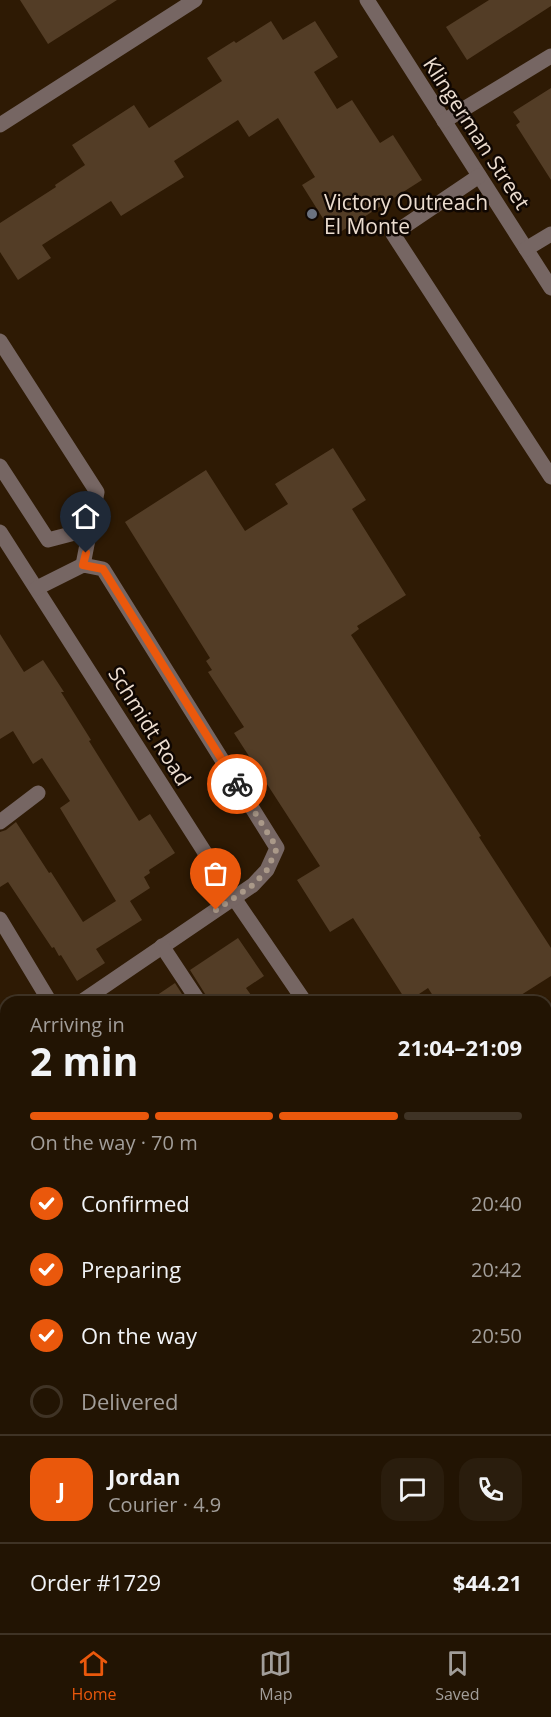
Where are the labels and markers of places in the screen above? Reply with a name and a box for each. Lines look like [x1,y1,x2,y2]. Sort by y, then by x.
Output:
place label: Victory Outreach El Monte [324,188,488,240]
marker: Victory Outreach El Monte [305,207,319,221]
pin [60,491,111,553]
pin [190,848,241,910]

